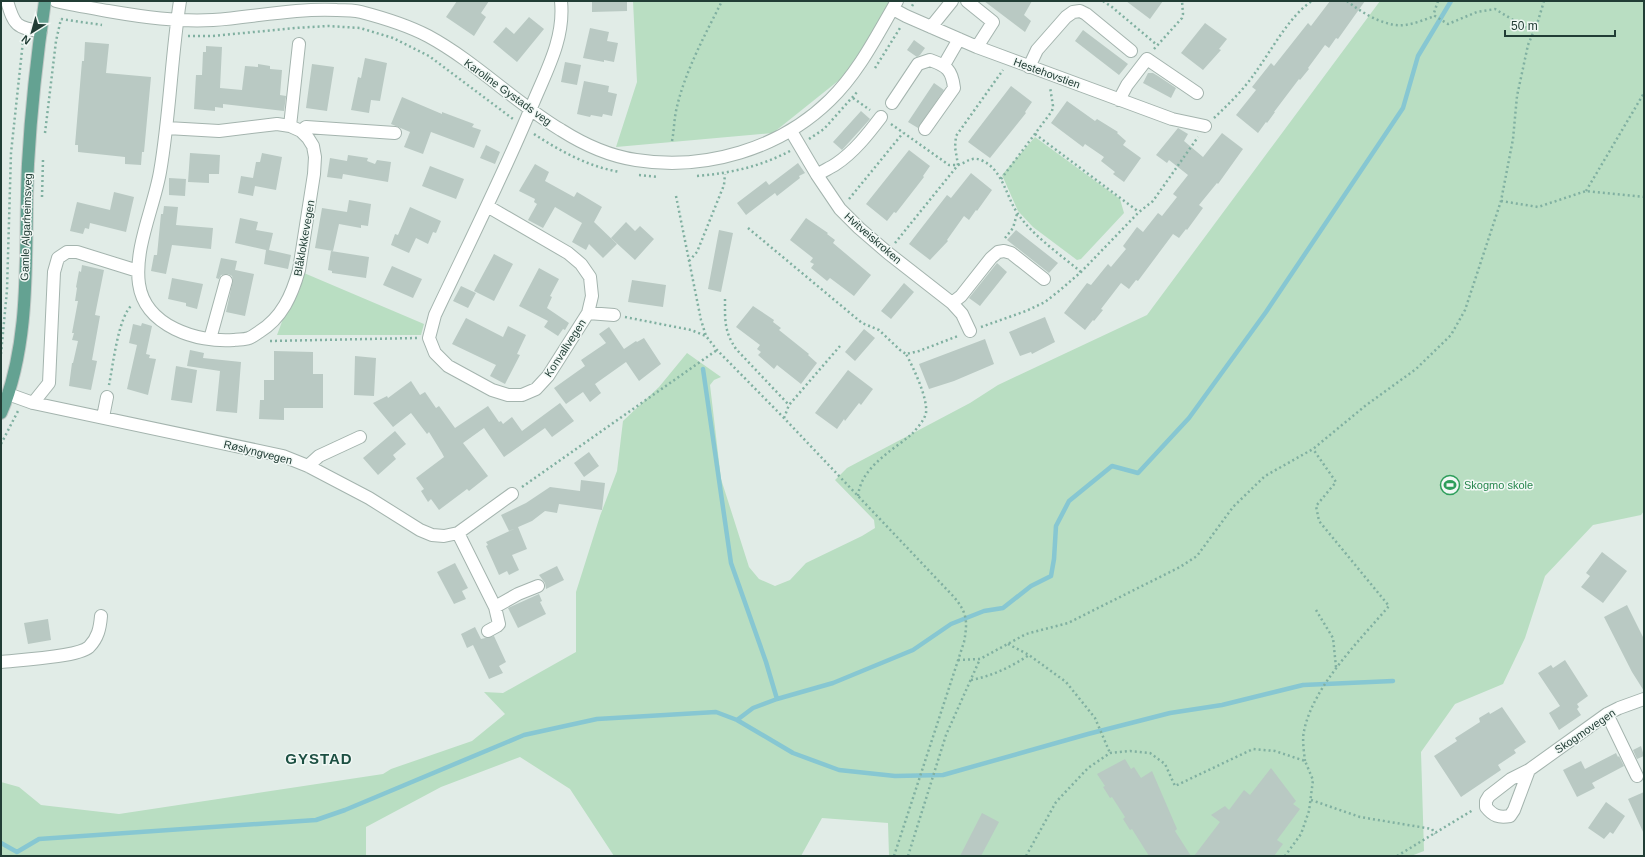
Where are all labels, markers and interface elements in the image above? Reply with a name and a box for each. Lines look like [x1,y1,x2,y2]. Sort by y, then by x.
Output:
north arrow [12,12,52,52]
scale bar [1505,12,1615,38]
text: 50 m [1511,19,1538,33]
text: N [19,33,33,47]
street label: Hestehovstien [1012,55,1082,91]
street label: Karoline Gystads veg [462,56,554,128]
street label: Gamle Algarheimsveg [18,173,34,281]
street label: Blåklokkevegen [291,199,317,277]
street label: Hvitveiskroken [842,210,904,266]
street label: Konvallvegen [542,317,588,379]
street label: Røslyngvegen [222,438,294,466]
sports icon: Skogmo skole [1439,474,1461,496]
place label: Skogmo skole [1464,479,1533,491]
street label: Skogmovegen [1552,706,1618,756]
district label: GYSTAD [285,750,353,767]

